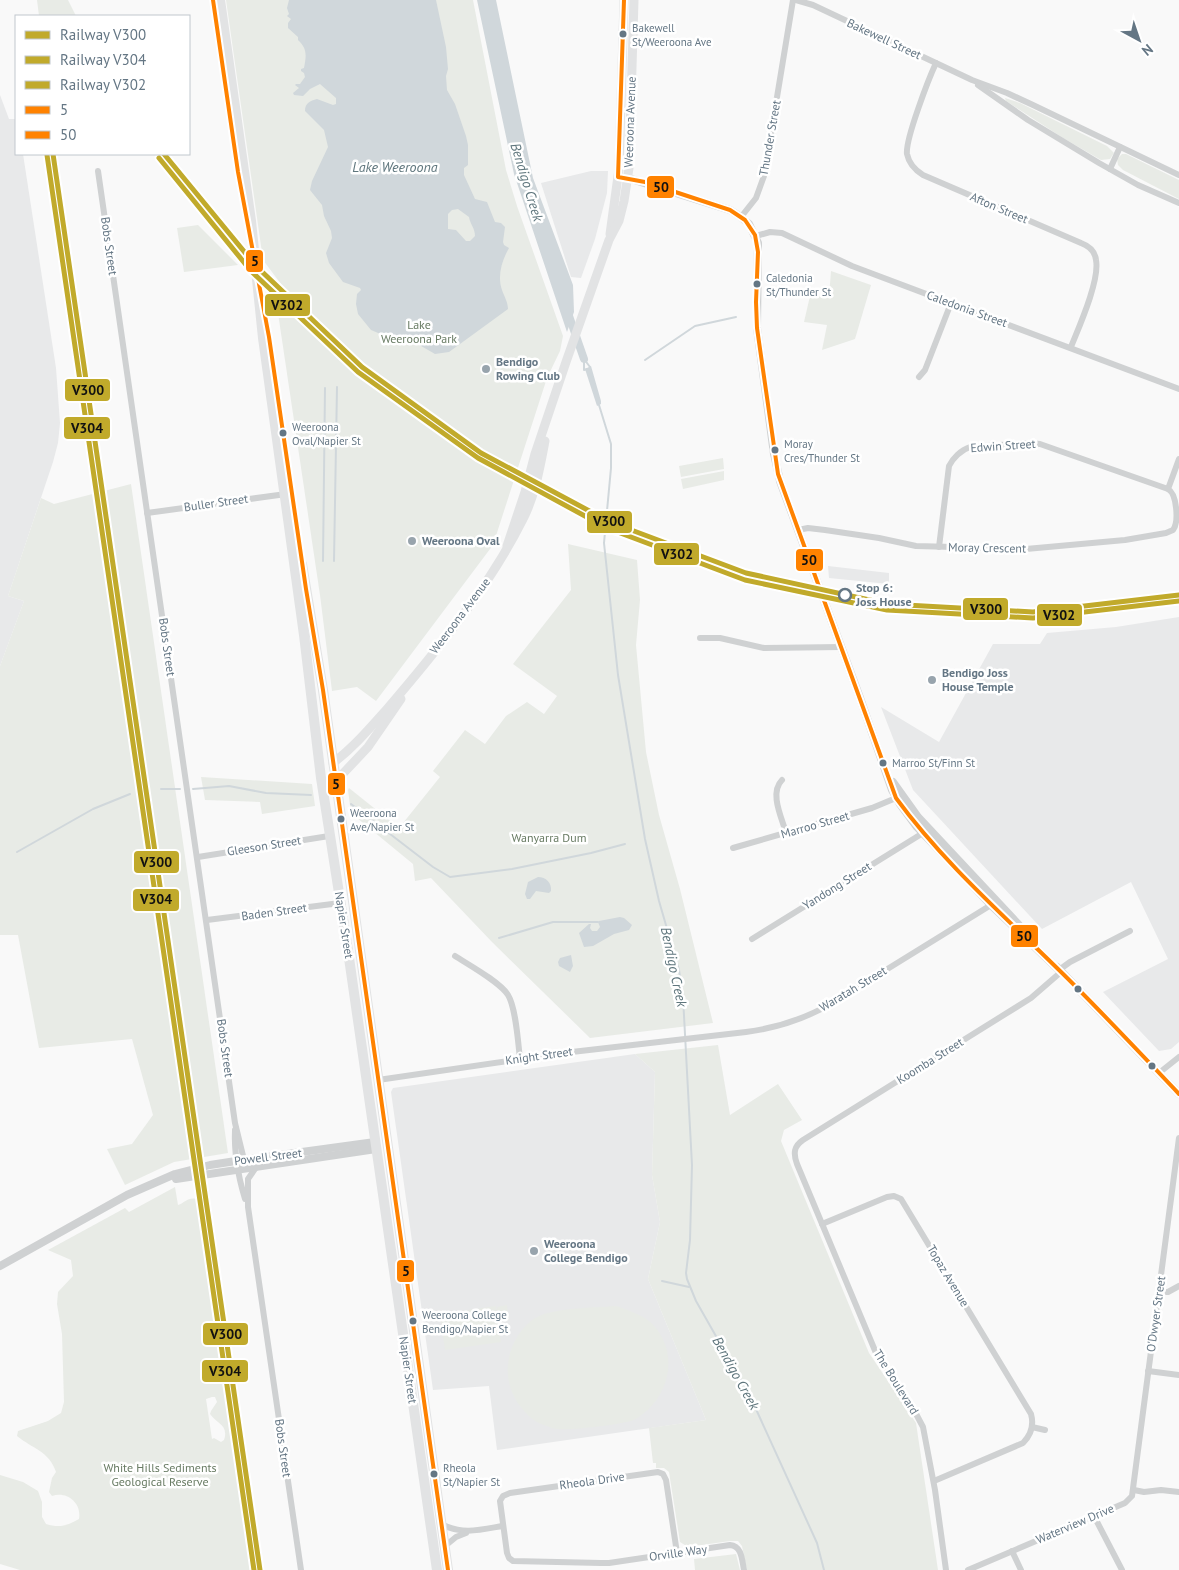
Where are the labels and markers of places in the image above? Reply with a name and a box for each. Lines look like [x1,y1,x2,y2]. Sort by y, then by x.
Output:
place label: Bakewell St/Weeroona Ave [632,21,712,49]
marker: Bakewell St/Weeroona Ave [618,29,628,39]
place label: Caledonia St/Thunder St [766,271,832,299]
marker: Caledonia St/Thunder St [752,279,762,289]
place label: Bendigo Rowing Club [496,354,560,383]
marker: Bendigo Rowing Club [480,363,492,375]
place label: Weeroona Oval/Napier St [292,420,361,448]
marker: Weeroona Oval/Napier St [278,428,288,438]
place label: Moray Cres/Thunder St [784,437,860,465]
marker: Moray Cres/Thunder St [770,445,780,455]
place label: Weeroona Oval [422,533,500,548]
marker: Weeroona Oval [406,535,418,547]
place label: Stop 6: Joss House [855,580,912,609]
marker: Stop 6: Joss House [838,588,852,602]
place label: Bendigo Joss House Temple [942,665,1014,694]
marker: Bendigo Joss House Temple [926,674,938,686]
place label: Marroo St/Finn St [892,756,975,770]
marker: Marroo St/Finn St [878,758,888,768]
place label: Weeroona Ave/Napier St [350,806,415,834]
marker: Weeroona Ave/Napier St [336,814,346,824]
unlabelled marker [1073,984,1083,994]
unlabelled marker [1147,1061,1157,1071]
place label: Weeroona College Bendigo [544,1236,628,1265]
marker: Weeroona College Bendigo [528,1245,540,1257]
place label: Weeroona College Bendigo/Napier St [422,1308,508,1336]
marker: Weeroona College Bendigo/Napier St [408,1316,418,1326]
place label: Rheola St/Napier St [443,1461,500,1489]
marker: Rheola St/Napier St [429,1469,439,1479]

